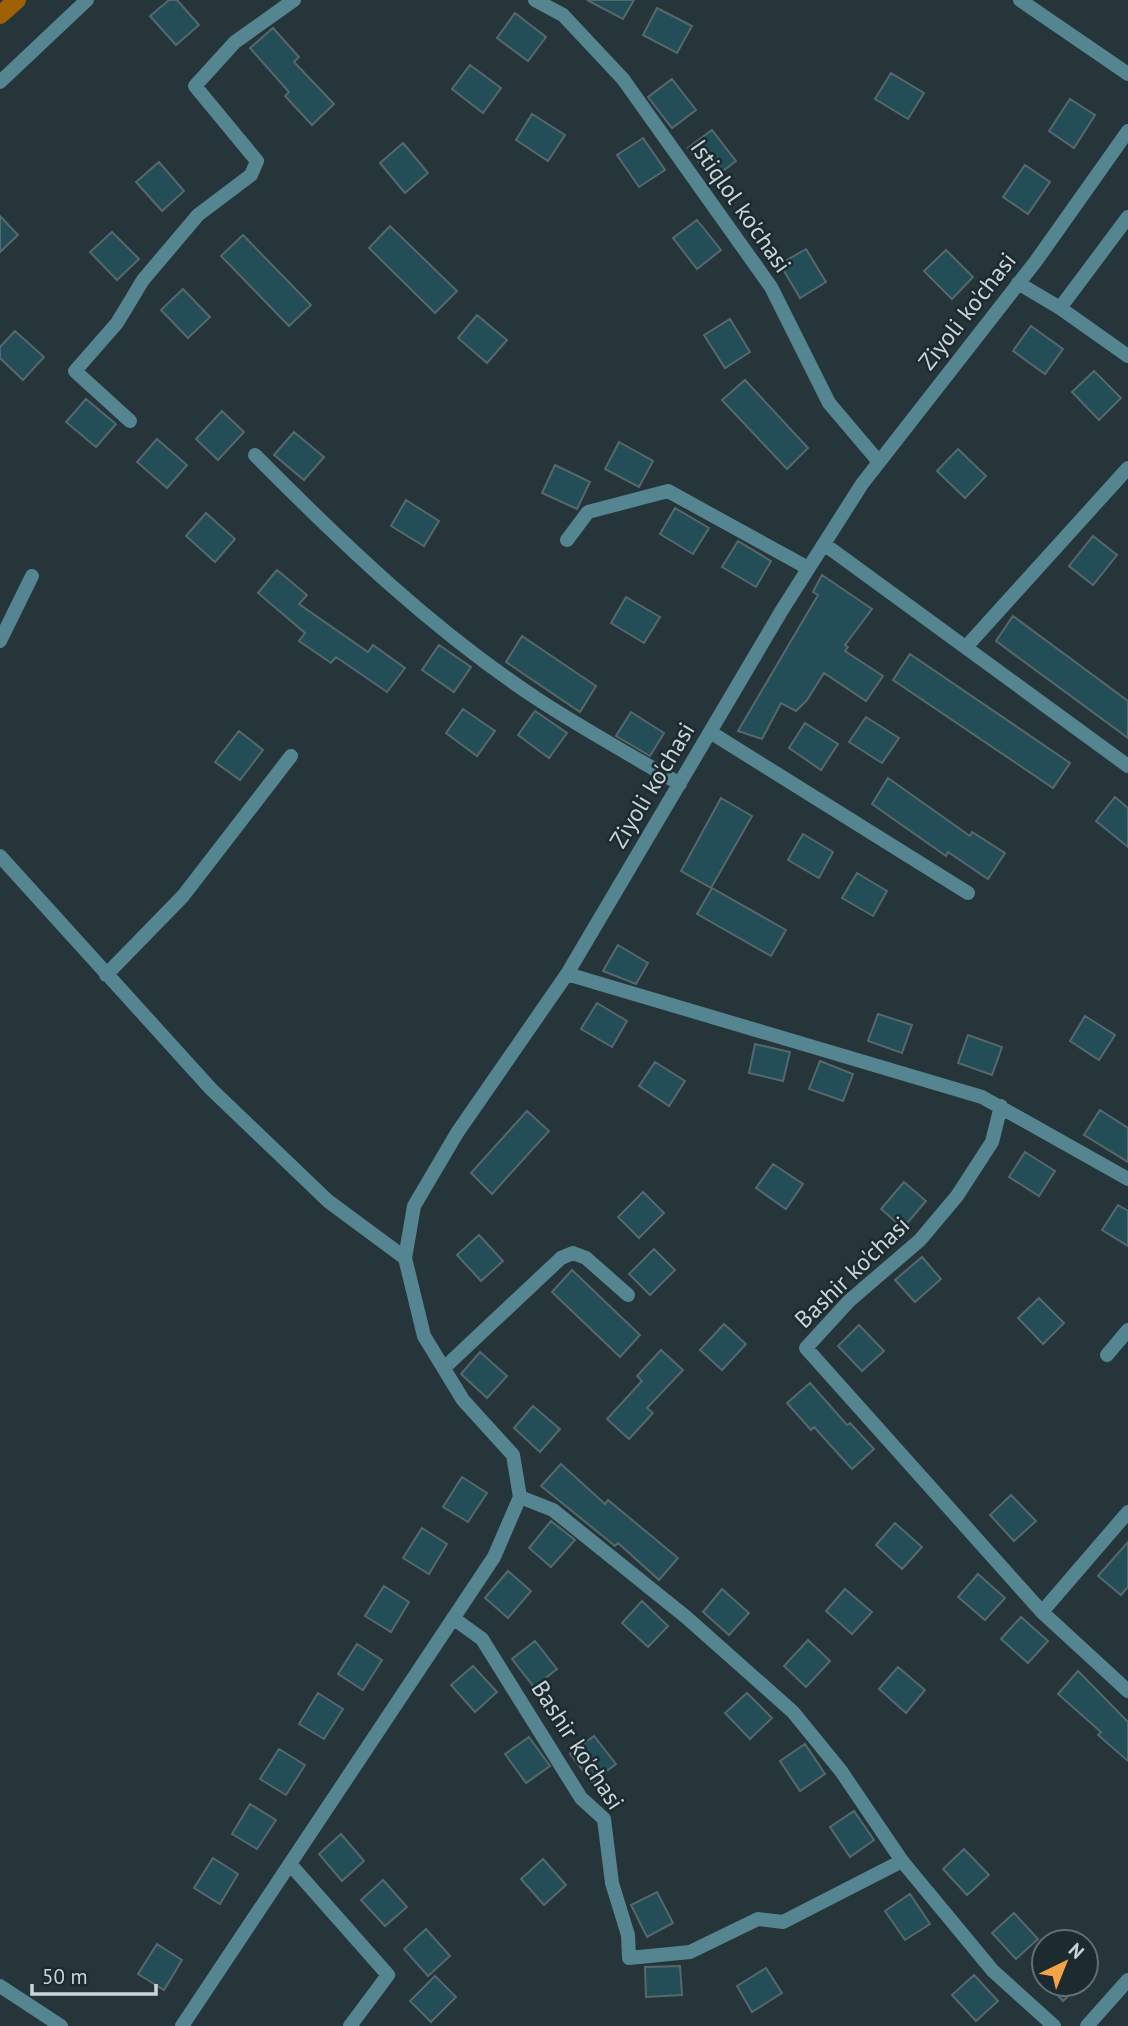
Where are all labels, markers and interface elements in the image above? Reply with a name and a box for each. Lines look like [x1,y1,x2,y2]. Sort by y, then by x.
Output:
street label: Istiqlol ko'chasi [684,133,798,279]
street label: Ziyoli ko'chasi [911,246,1023,376]
street label: Ziyoli ko'chasi [602,717,702,853]
street label: Bashir ko'chasi [788,1209,916,1335]
street label: Bashir ko'chasi [525,1674,631,1816]
north arrow [1030,1928,1100,1998]
text: N [1064,1938,1089,1964]
scale bar [32,1952,156,1996]
text: 50 m [42,1963,88,1990]

